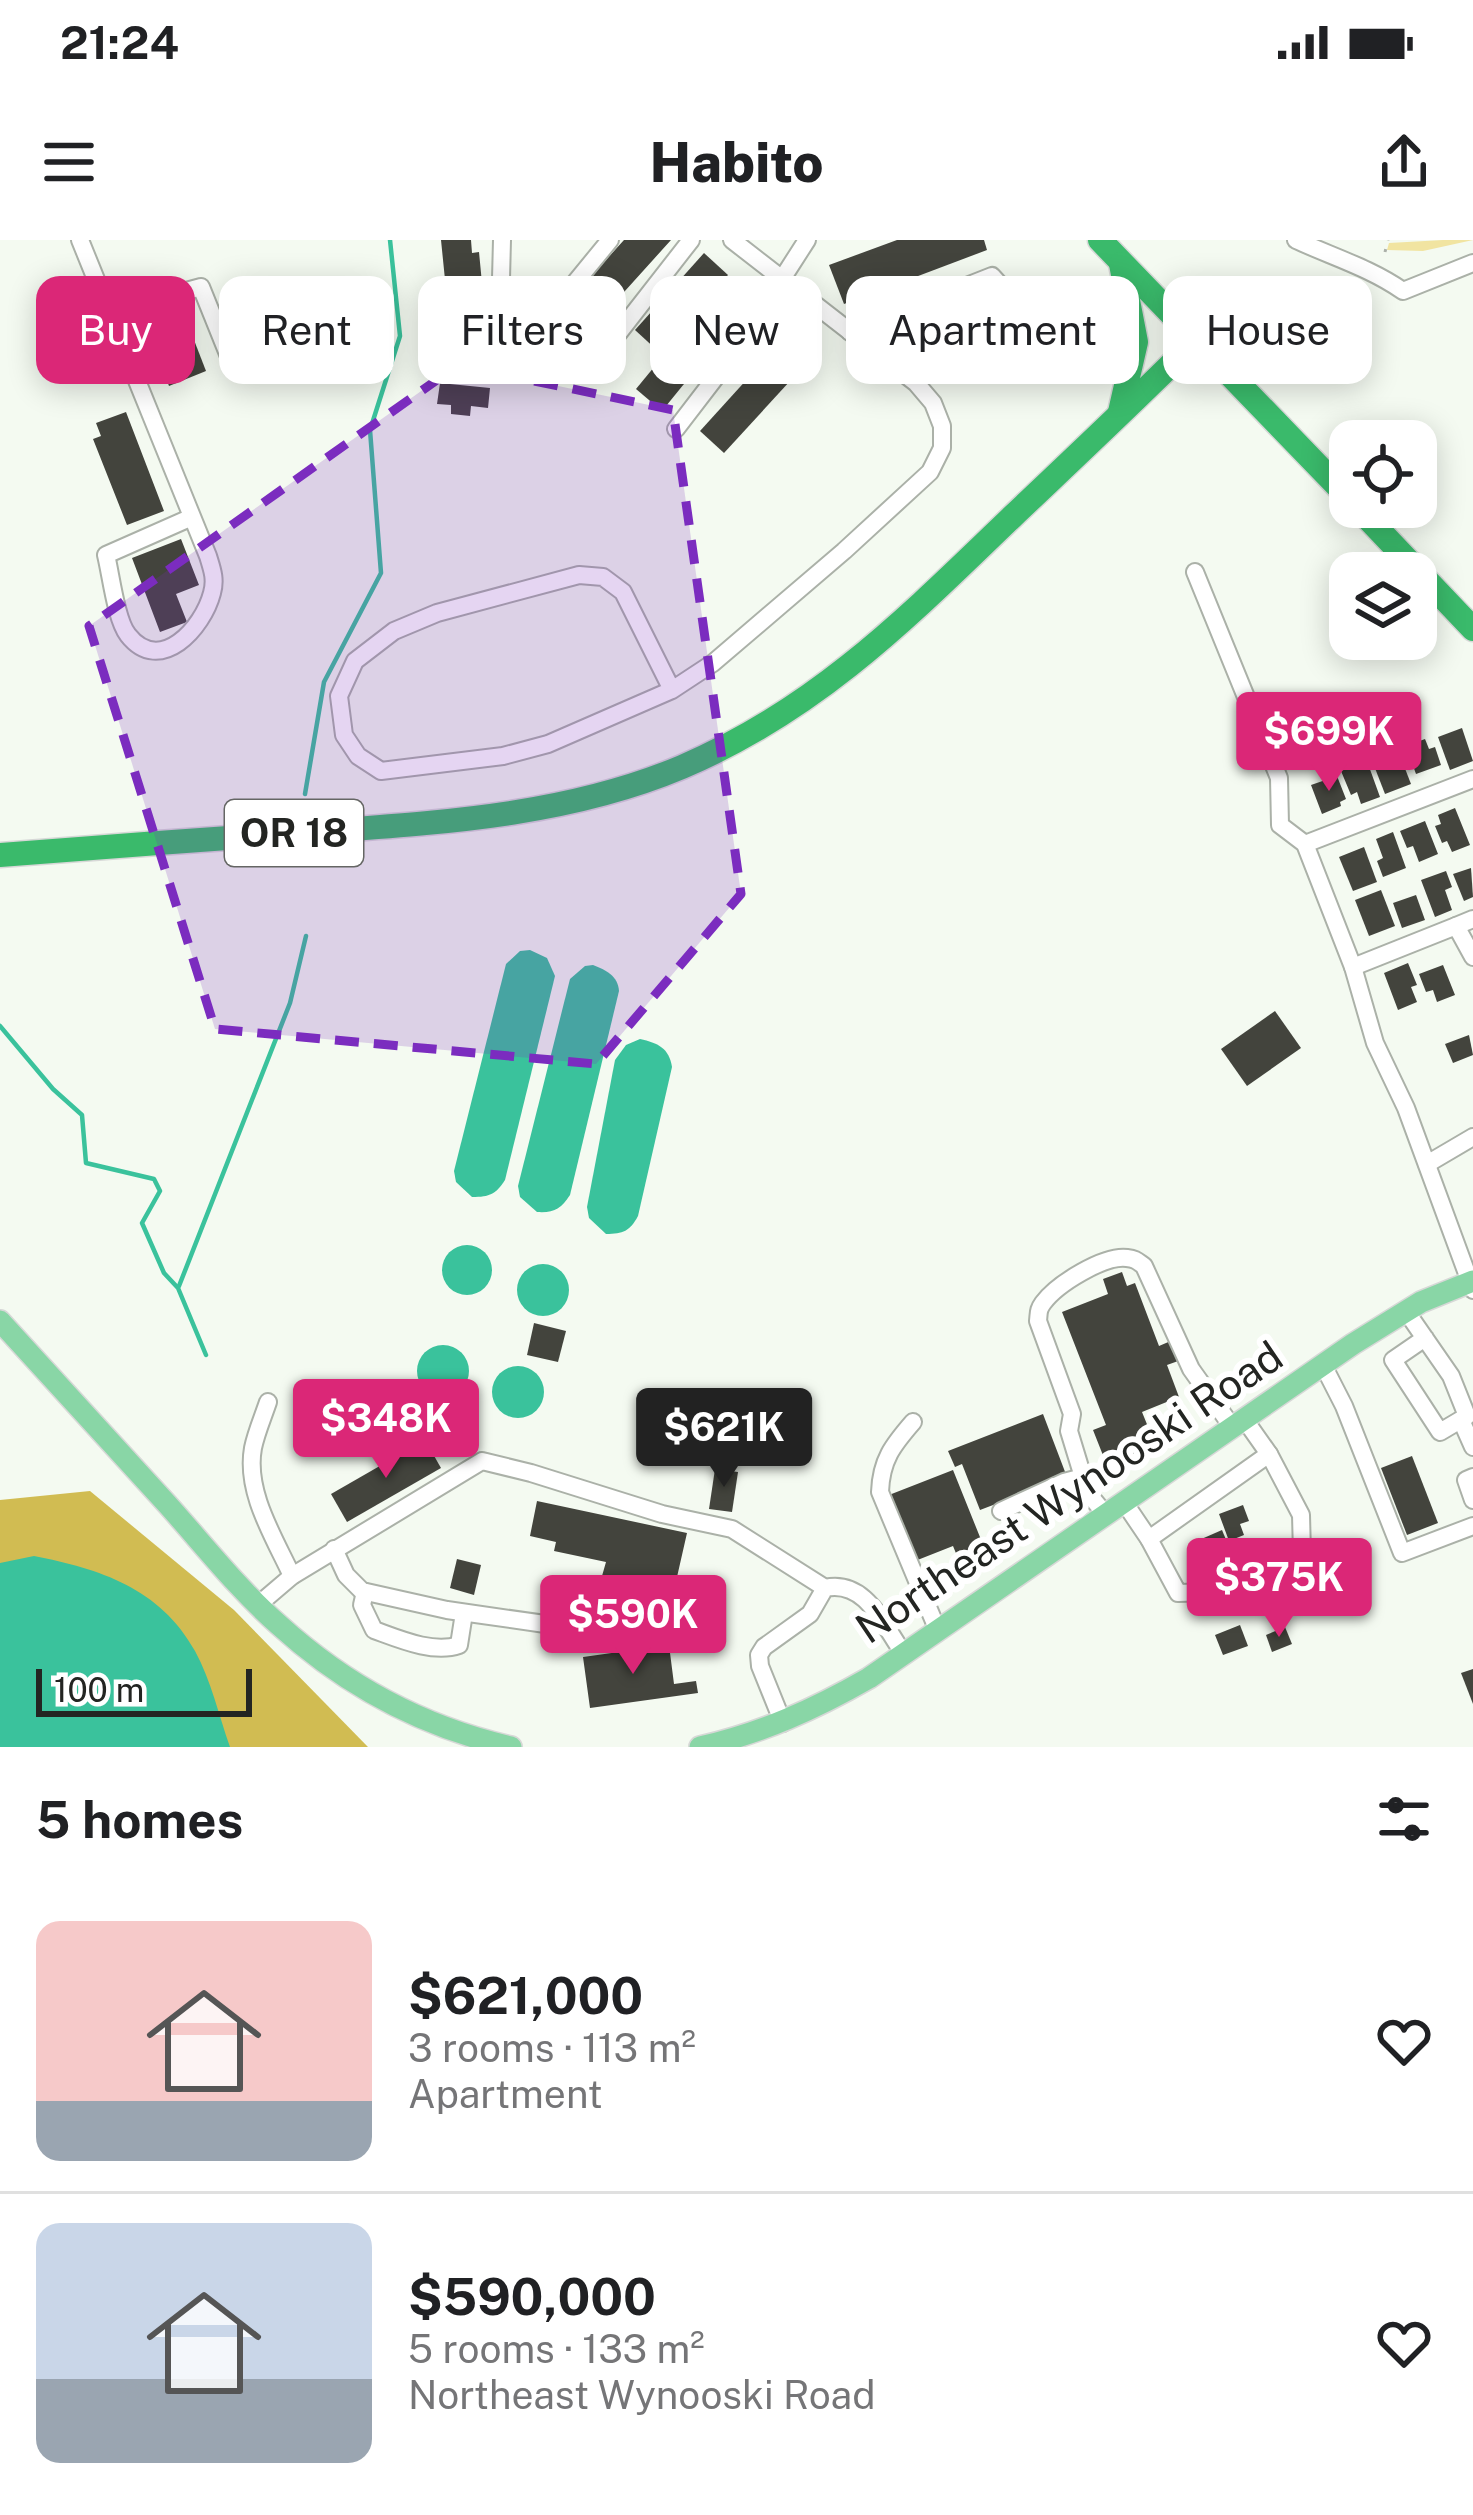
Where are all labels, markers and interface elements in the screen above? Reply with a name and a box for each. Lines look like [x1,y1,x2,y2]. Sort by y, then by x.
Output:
text: 21:24 [60,16,179,69]
icon: menu [36,129,102,195]
icon: share [1371,129,1437,195]
text: Habito [649,131,824,194]
chip: Buy [36,276,195,384]
chip: Rent [219,276,394,384]
chip: Filters [418,276,626,384]
chip: New [650,276,822,384]
chip: Apartment [846,276,1139,384]
chip: House [1163,276,1372,384]
map controls [1329,420,1437,660]
button: locate [1329,420,1437,528]
button: layers [1329,552,1437,660]
pin: $699K [1245,692,1413,794]
text: $699K [1263,708,1395,754]
road number: OR 18 [225,800,363,866]
street label: Northeast Wynooski Road [846,1331,1291,1653]
pin: $348K [302,1379,470,1481]
pin: $621K [640,1388,808,1490]
text: $348K [320,1395,452,1441]
text: $621K [663,1404,785,1450]
pin: $375K [1195,1538,1363,1640]
text: $375K [1214,1554,1344,1600]
pin: $590K [549,1575,717,1677]
text: $590K [567,1591,699,1637]
scale bar [36,1663,252,1716]
text: 100 m [54,1671,144,1709]
icon: filters [1371,1786,1437,1852]
text: 5 homes [36,1790,243,1849]
text: $621,000 [408,1966,643,2025]
icon: home [132,1969,276,2113]
icon: heart [1371,2008,1437,2074]
text: 3 rooms · 113 m² [408,2025,696,2071]
text: Apartment [408,2071,603,2117]
text: $590,000 [408,2267,656,2326]
icon: home [132,2271,276,2415]
icon: heart [1371,2310,1437,2376]
text: 5 rooms · 133 m² [408,2326,705,2372]
text: Northeast Wynooski Road [408,2372,875,2418]

